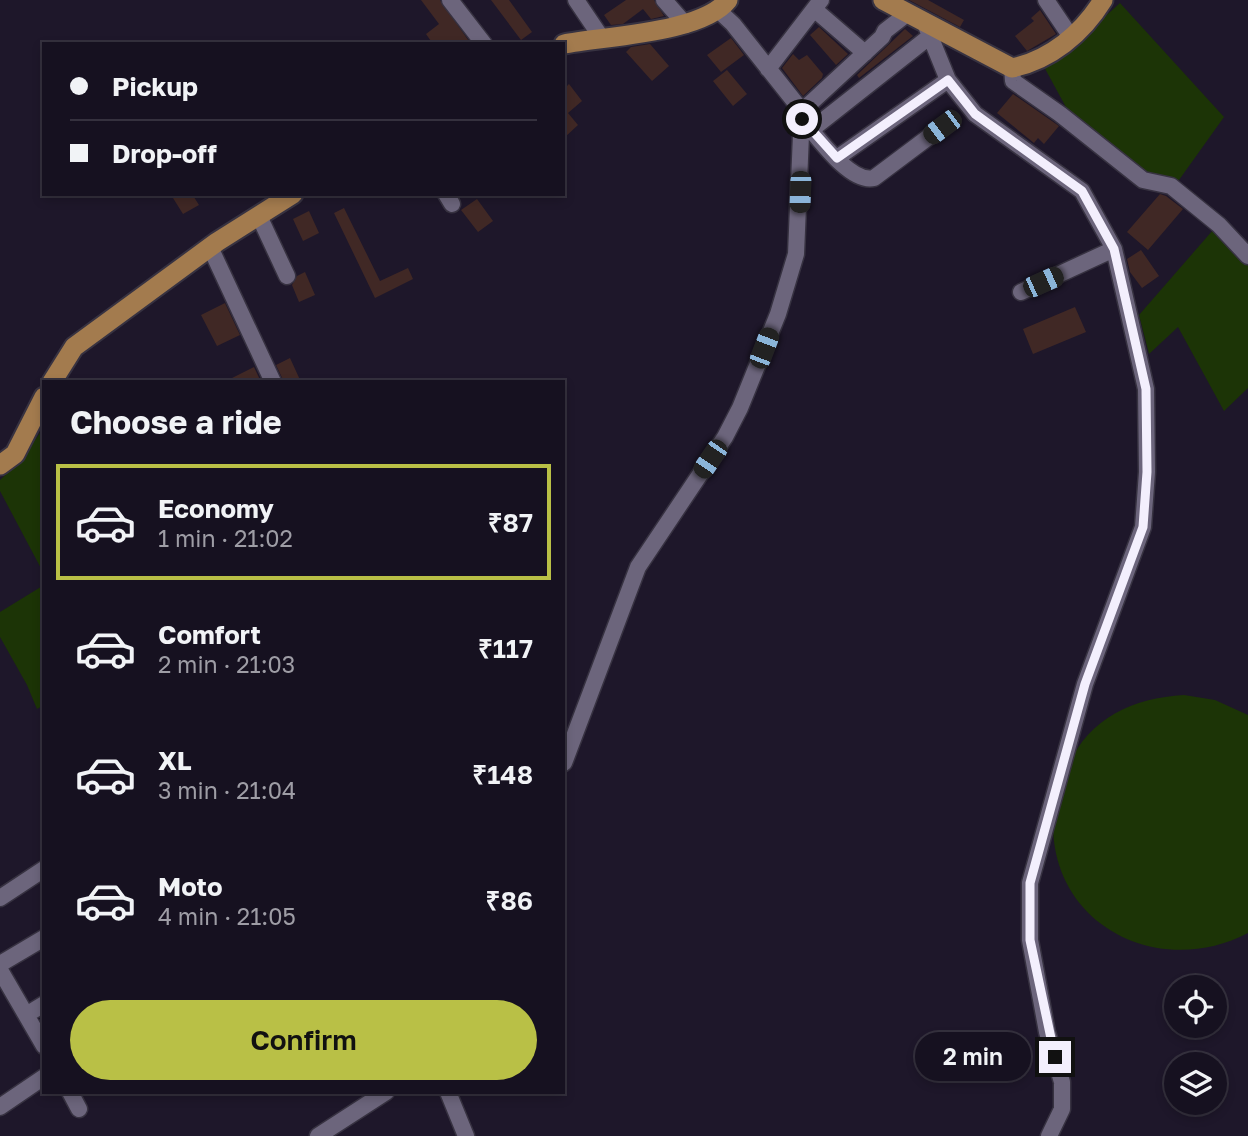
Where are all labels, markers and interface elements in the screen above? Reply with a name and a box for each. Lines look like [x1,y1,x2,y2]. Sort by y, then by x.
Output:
text: Pickup [112,71,198,102]
route start [786,103,818,135]
car [919,106,966,148]
text: Drop-off [112,138,217,169]
car [789,171,812,213]
car [1020,264,1067,300]
car [747,325,782,371]
text: Choose a ride [70,403,282,441]
car [690,436,731,482]
icon: car [74,491,137,554]
text: Economy [158,493,274,524]
text: ₹87 [488,507,533,538]
text: 1 min · 21:02 [158,524,293,552]
icon: car [74,617,137,680]
text: Comfort [158,619,261,650]
text: ₹117 [478,633,533,664]
text: 2 min · 21:03 [158,650,295,678]
icon: car [74,743,137,806]
text: XL [158,745,192,776]
text: ₹148 [472,759,533,790]
text: 3 min · 21:04 [158,776,296,804]
icon: car [74,869,137,932]
text: Moto [158,871,223,902]
text: ₹86 [486,885,533,916]
text: 4 min · 21:05 [158,902,296,930]
map controls [1164,975,1227,1115]
button: locate [1164,975,1227,1038]
button: Confirm [70,1000,537,1080]
callout: 2 min [915,1032,1030,1082]
route end [1039,1041,1071,1073]
text: 2 min [943,1042,1003,1070]
button: layers [1164,1052,1227,1115]

